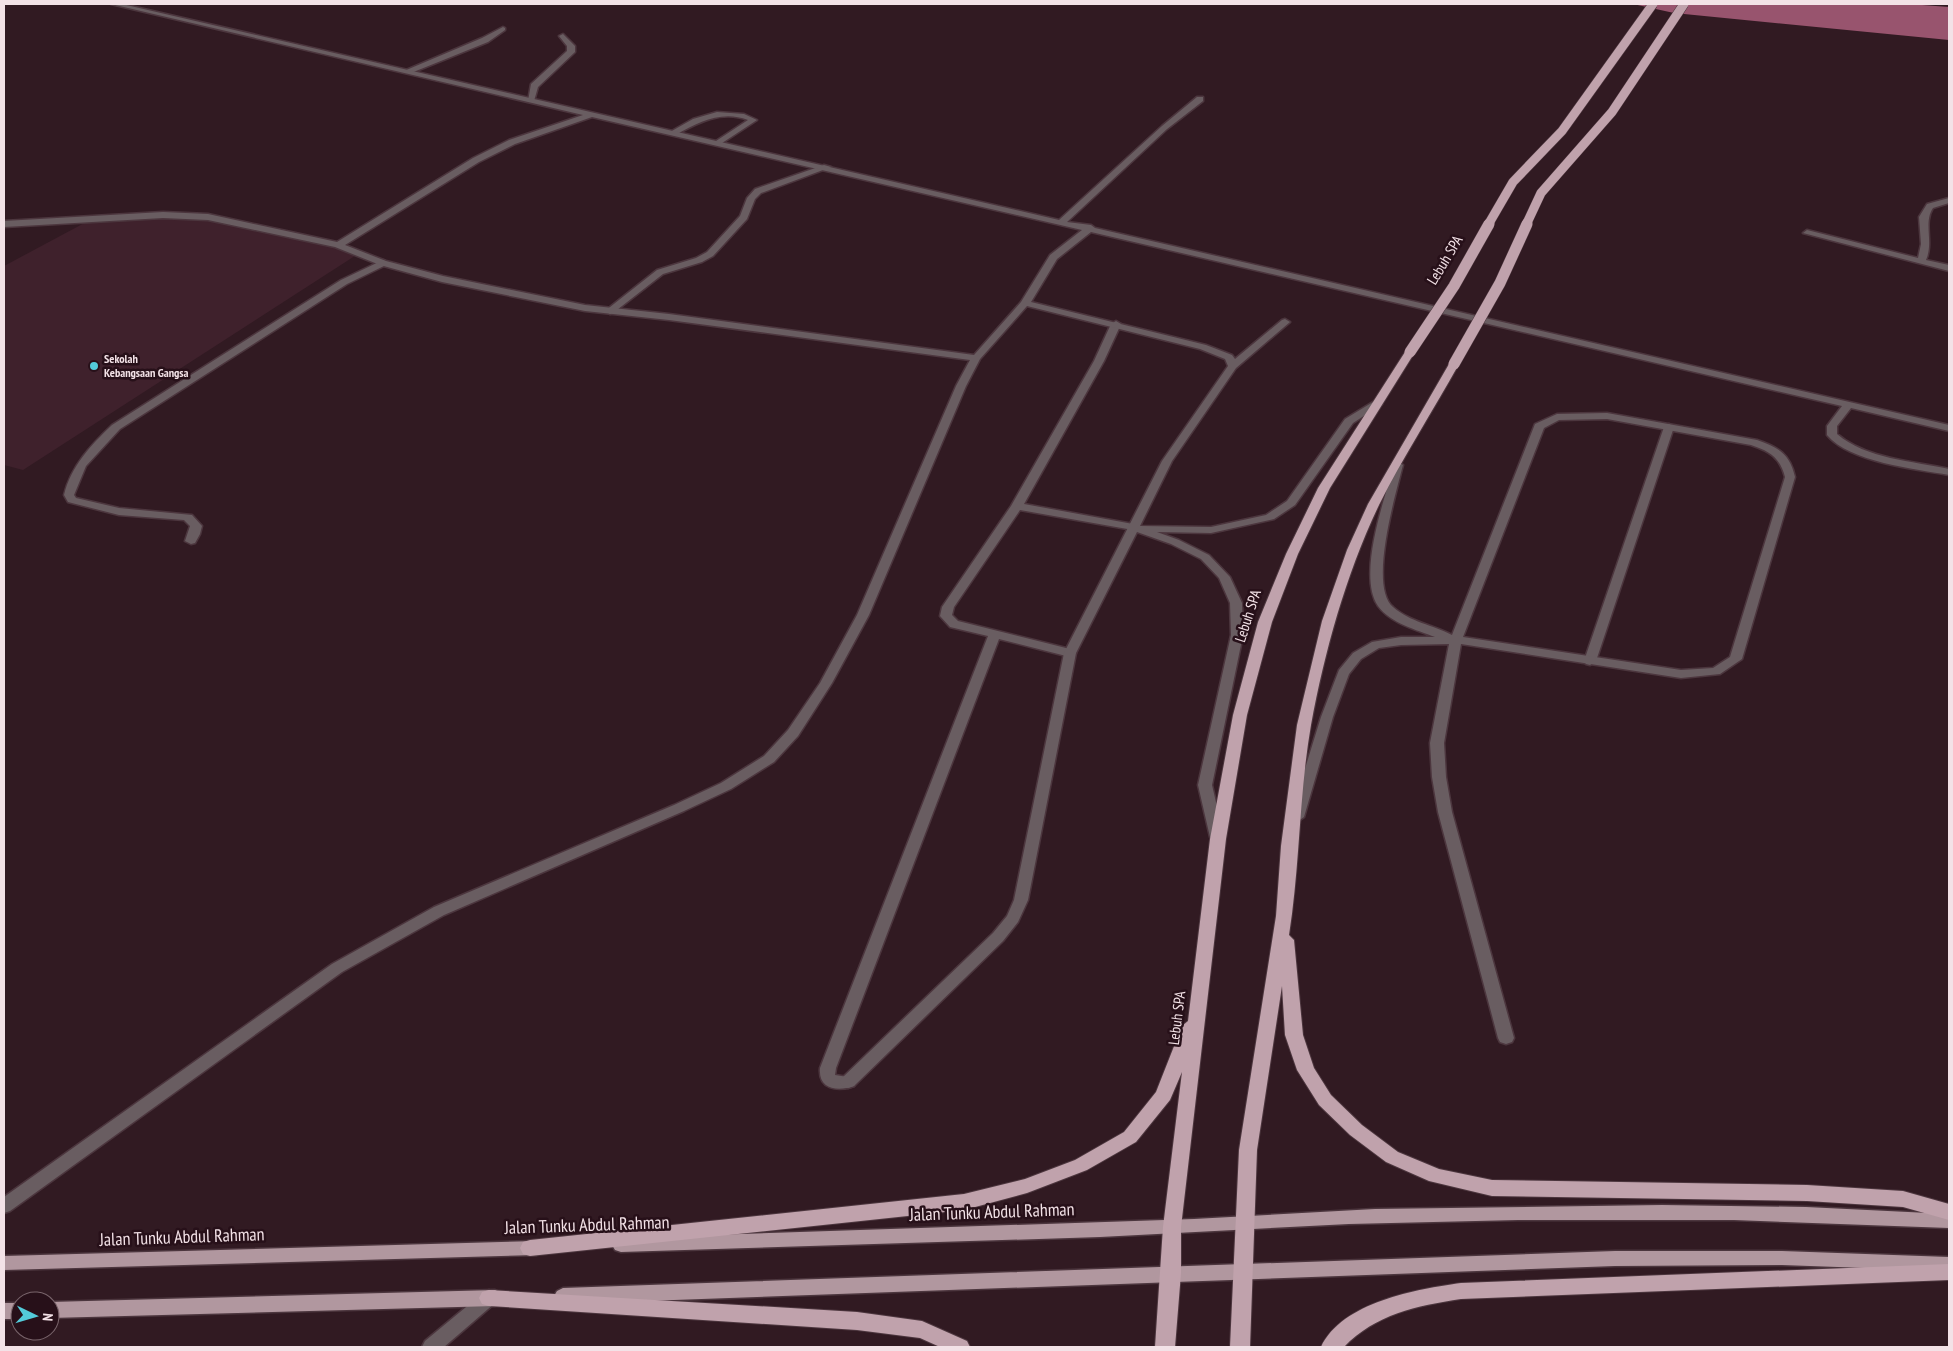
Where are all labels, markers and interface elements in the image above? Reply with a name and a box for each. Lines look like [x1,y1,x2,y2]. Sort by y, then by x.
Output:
street label: Lebuh SPA [1423,231,1467,288]
place label: Sekolah Kebangsaan Gangsa [104,351,189,380]
marker: Sekolah Kebangsaan Gangsa [88,360,100,372]
street label: Lebuh SPA [1230,586,1265,644]
street label: Lebuh SPA [1164,989,1189,1046]
street label: Jalan Tunku Abdul Rahman [908,1197,1075,1226]
street label: Jalan Tunku Abdul Rahman [503,1210,670,1239]
street label: Jalan Tunku Abdul Rahman [98,1222,265,1251]
north arrow [10,1291,60,1341]
text: N [39,1313,57,1322]

